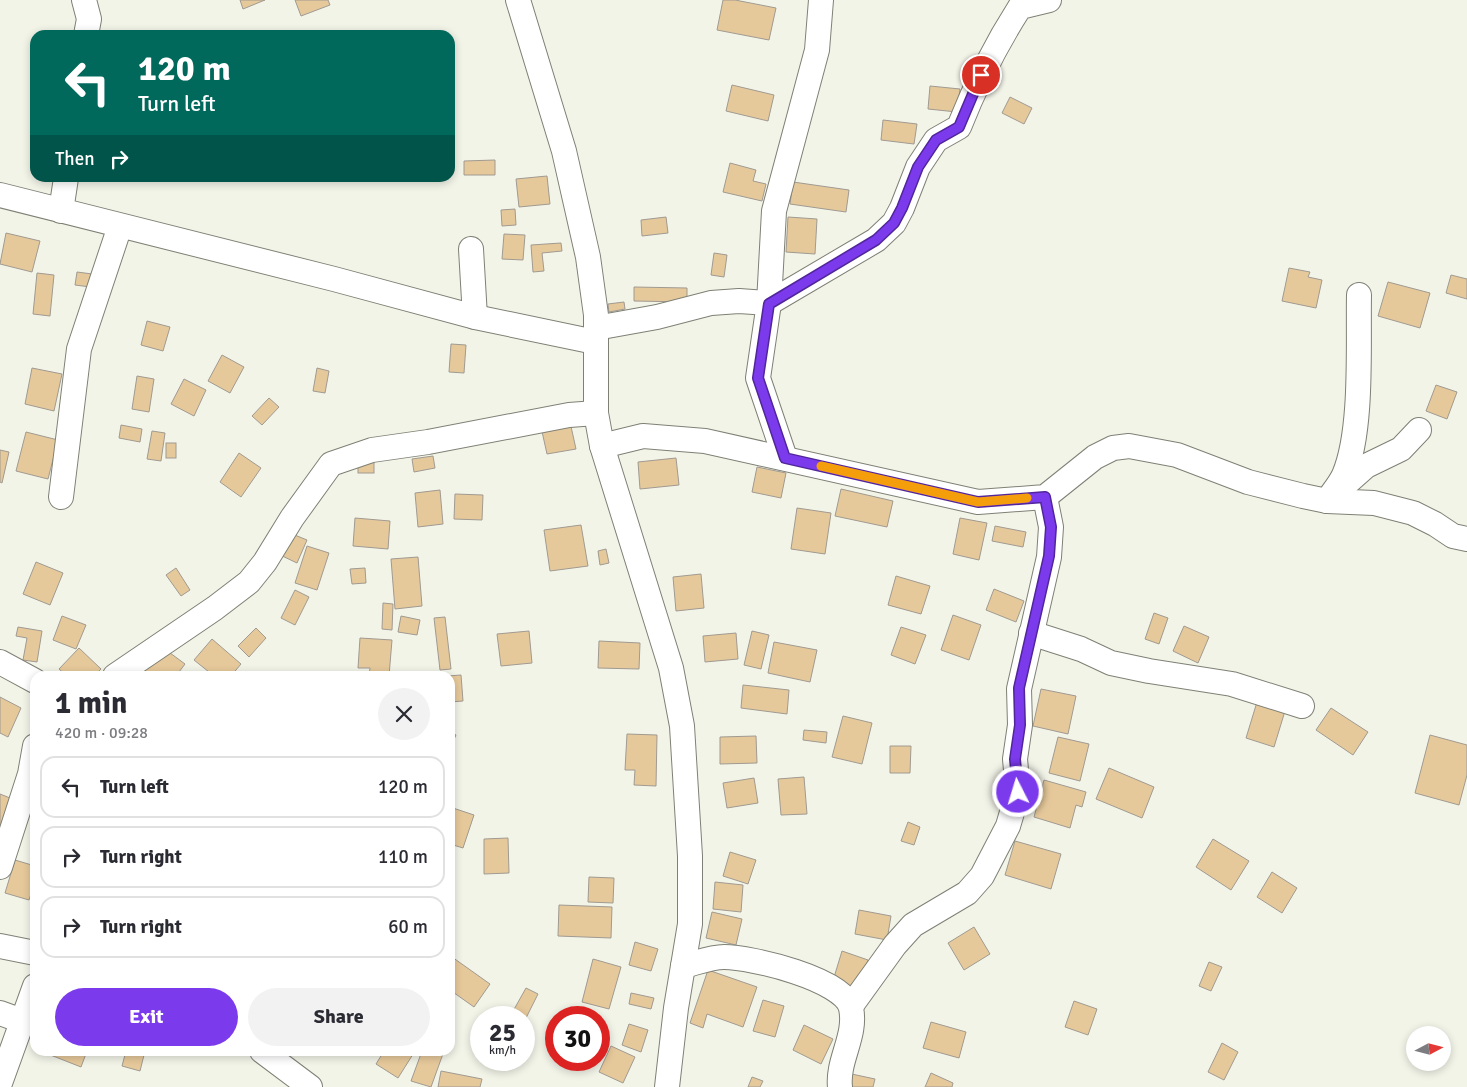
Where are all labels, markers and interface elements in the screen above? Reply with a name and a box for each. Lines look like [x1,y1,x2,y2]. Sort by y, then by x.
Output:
text: 120 m [138,47,231,90]
icon: left [55,50,120,115]
pin [960,54,1002,96]
icon: arrive [967,61,995,89]
text: Turn left [138,90,216,117]
icon: right [105,145,133,173]
text: Then [55,147,95,171]
text: 1 min [55,685,127,722]
button: close [378,688,430,740]
text: 420 m · 09:28 [55,723,148,743]
position arrow [991,765,1043,817]
icon: left [57,773,85,801]
text: Turn left [100,775,169,799]
text: 120 m [378,775,428,799]
icon: right [57,843,85,871]
text: Turn right [100,845,182,869]
text: 110 m [378,845,428,869]
icon: right [57,913,85,941]
text: Turn right [100,915,182,939]
text: 60 m [388,915,428,939]
button: Exit [55,988,238,1046]
button: Share [248,988,430,1046]
speed limit sign: 30 [545,1006,610,1071]
text: 25 [489,1017,516,1048]
north arrow [1406,1026,1451,1071]
map controls [1406,1026,1451,1071]
text: km/h [489,1043,516,1058]

